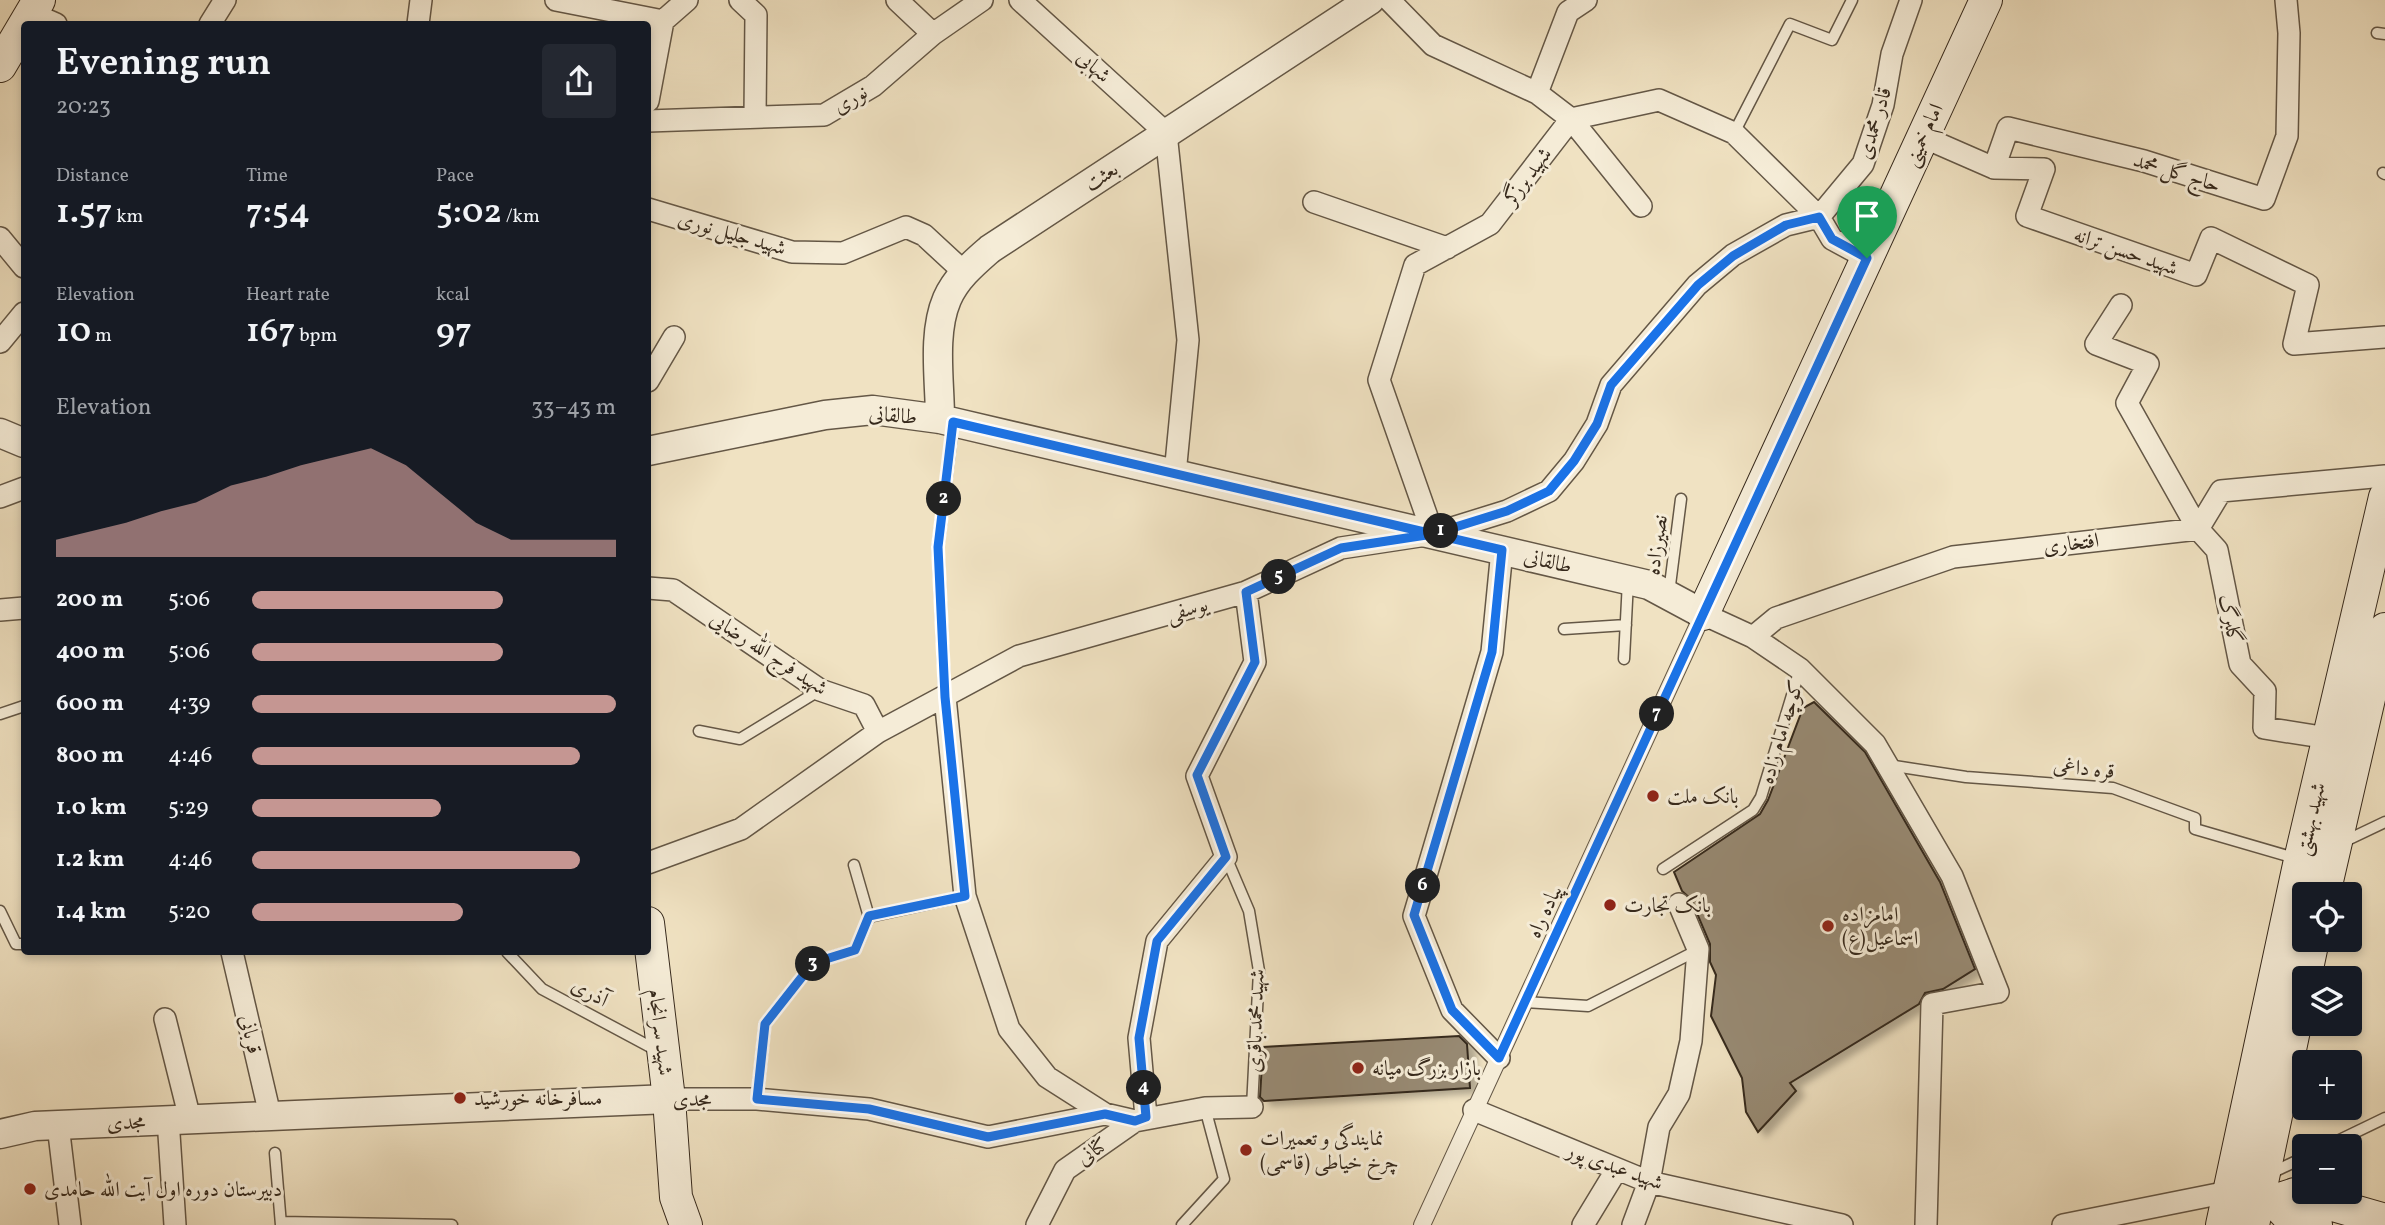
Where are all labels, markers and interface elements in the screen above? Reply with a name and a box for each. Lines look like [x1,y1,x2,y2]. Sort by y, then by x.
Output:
text: Evening run [56,38,271,91]
button: share [542,44,616,118]
street label: شهابی [1069,44,1117,90]
street label: نوری [828,79,874,122]
street label: قادر محمدی [1851,84,1900,163]
text: 20:23 [56,91,111,123]
street label: امام خمینی [1897,99,1953,173]
street label: شهید برزگر [1495,141,1560,214]
street label: حاج گل محمد [2128,146,2224,203]
street label: بعثت [1079,155,1125,199]
text: Distance [56,163,129,189]
text: Time [246,163,288,189]
text: Pace [436,163,474,189]
pin [1837,186,1897,258]
text: 1.57 [56,189,112,237]
text: 7:54 [246,189,310,237]
text: 5:02 [436,189,502,237]
icon: arrive [1848,197,1886,235]
text: km [112,204,143,230]
text: /km [502,204,540,230]
street label: شهید جلیل نوری [674,205,789,264]
street label: شهید حسن ترانه [2070,221,2181,284]
text: Elevation [56,282,135,308]
text: Heart rate [246,282,330,308]
text: kcal [436,282,470,308]
text: 10 [56,308,91,356]
text: 167 [246,308,295,356]
text: 97 [436,308,472,356]
text: m [91,323,112,349]
text: bpm [295,323,337,349]
text: Elevation [56,392,152,424]
text: 33–43 m [531,392,616,424]
street label: طالقانی [867,400,918,433]
pin: 2 [926,482,962,516]
text: 2 [939,485,948,511]
street label: نصیرزاده [1639,513,1676,577]
pin: 1 [1424,514,1458,548]
text: 1 [1437,517,1444,543]
street label: افتخاری [2041,527,2101,562]
street label: طالقانی [1521,543,1575,582]
pin: 5 [1262,560,1296,594]
text: 5 [1274,563,1283,589]
text: 200 m [56,584,123,616]
text: 5:06 [168,584,210,616]
street label: یوسفی [1163,590,1213,630]
street label: گلبرگ [2211,592,2249,647]
street label: شهید فرج الله رضایی [702,602,835,706]
text: 400 m [56,636,125,668]
text: 5:06 [168,636,210,668]
street label: کوچه امام زاده [1753,677,1814,789]
text: 600 m [56,688,124,720]
text: 4:39 [168,688,210,720]
pin: 7 [1640,696,1674,732]
text: 7 [1652,700,1661,726]
text: 800 m [56,740,124,772]
text: 4:46 [168,740,212,772]
street label: قره داغی [2052,752,2116,787]
street label: شهید بهشتی [2289,780,2334,859]
place label: بانک ملت [1667,783,1739,812]
marker: بانک ملت [1645,788,1661,804]
text: 1.0 km [56,792,127,824]
text: 5:29 [168,792,209,824]
text: 1.2 km [56,844,125,876]
text: 4:46 [168,844,212,876]
pin: 6 [1406,868,1440,903]
text: 6 [1417,872,1428,898]
street label: پیاده راه [1520,880,1570,943]
map controls [2292,882,2362,1204]
button: locate [2292,882,2362,952]
place label: بانک تجارت [1624,892,1711,921]
text: 1.4 km [56,896,127,928]
text: 5:20 [168,896,210,928]
marker: بانک تجارت [1602,897,1618,913]
place label: امامزاده اسماعیل(ع) [1842,901,1918,956]
marker: امامزاده اسماعیل(ع) [1820,918,1836,934]
pin: 3 [796,946,830,982]
text: 3 [808,950,817,976]
button: layers [2292,966,2362,1036]
street label: شهید محمد باقری [1240,969,1273,1073]
street label: آذری [566,971,615,1016]
street label: شهید سرانجام [638,987,679,1078]
street label: قربانی [231,1012,268,1057]
button: + [2292,1050,2362,1120]
place label: بازار بزرگ میانه [1372,1055,1481,1084]
marker: بازار بزرگ میانه [1350,1060,1366,1076]
pin: 4 [1126,1070,1162,1106]
text: 4 [1138,1074,1149,1100]
place label: مسافرخانه خورشید [474,1085,602,1114]
street label: مجدی [672,1086,712,1115]
marker: مسافرخانه خورشید [452,1090,468,1106]
street label: مجدی [106,1108,146,1139]
place label: نمایندگی و تعمیرات چرخ خیاطی (قاسمی) [1260,1122,1399,1181]
street label: کتانی [1071,1131,1114,1173]
button: − [2292,1134,2362,1204]
street label: شهید عبدی پور [1560,1136,1667,1198]
marker: نمایندگی و تعمیرات چرخ خیاطی (قاسمی) [1238,1142,1254,1158]
place label: دبیرستان دوره اول آیت الله حامدی [44,1172,282,1205]
marker: دبیرستان دوره اول آیت الله حامدی [22,1181,38,1197]

